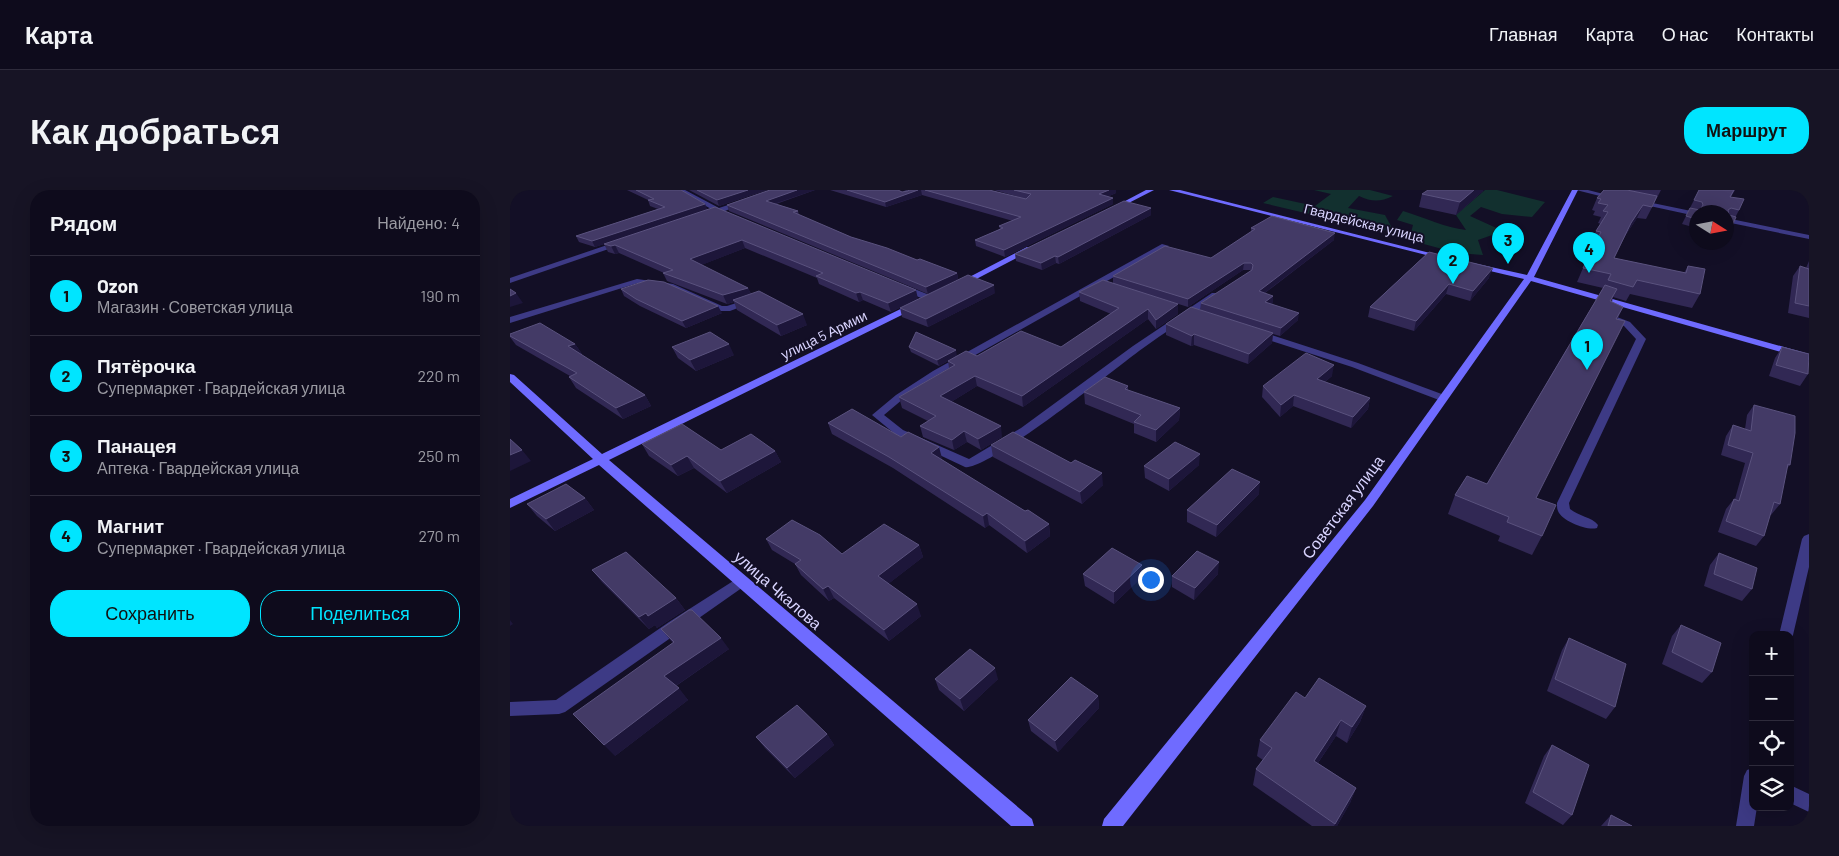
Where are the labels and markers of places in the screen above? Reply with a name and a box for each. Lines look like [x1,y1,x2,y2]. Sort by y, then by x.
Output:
pin: 3 [1492,223,1524,264]
pin: 4 [1573,232,1605,273]
pin: 2 [1437,243,1469,284]
pin: 1 [1571,329,1603,370]

